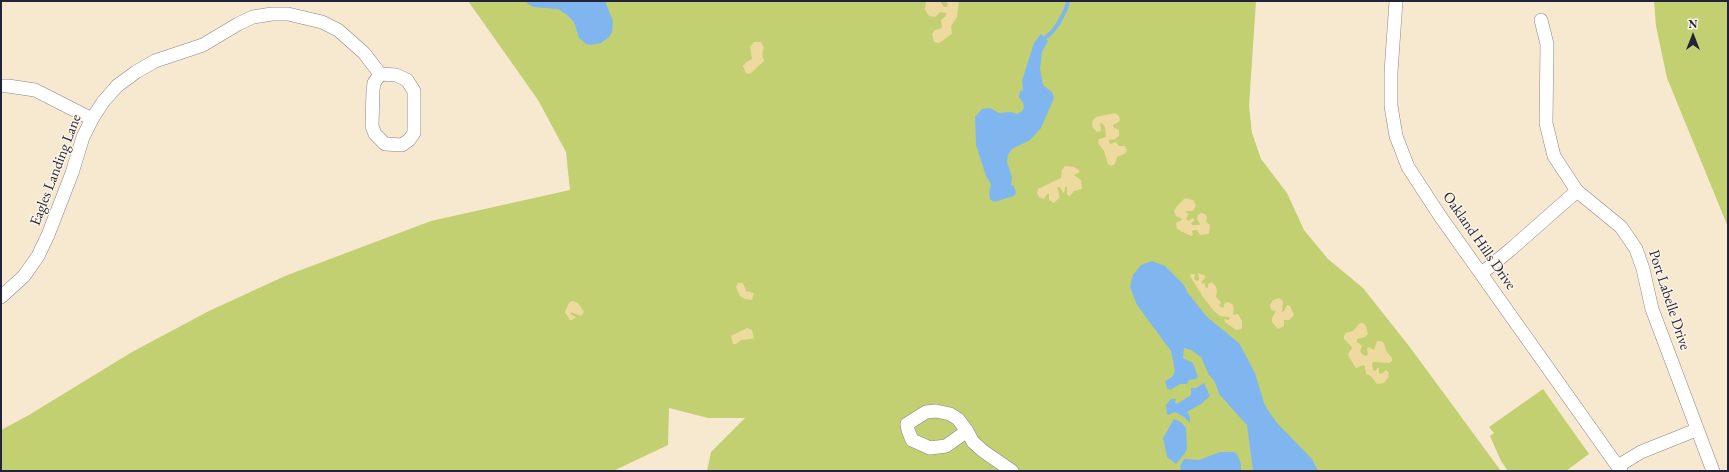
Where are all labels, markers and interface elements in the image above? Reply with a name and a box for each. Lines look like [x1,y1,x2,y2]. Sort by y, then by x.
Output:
north arrow [1673,16,1713,56]
text: N [1689,17,1697,31]
street label: Eagles Landing Lane [26,112,86,228]
street label: Oakland Hills Drive [1439,189,1519,293]
street label: Port Labelle Drive [1644,248,1694,352]

